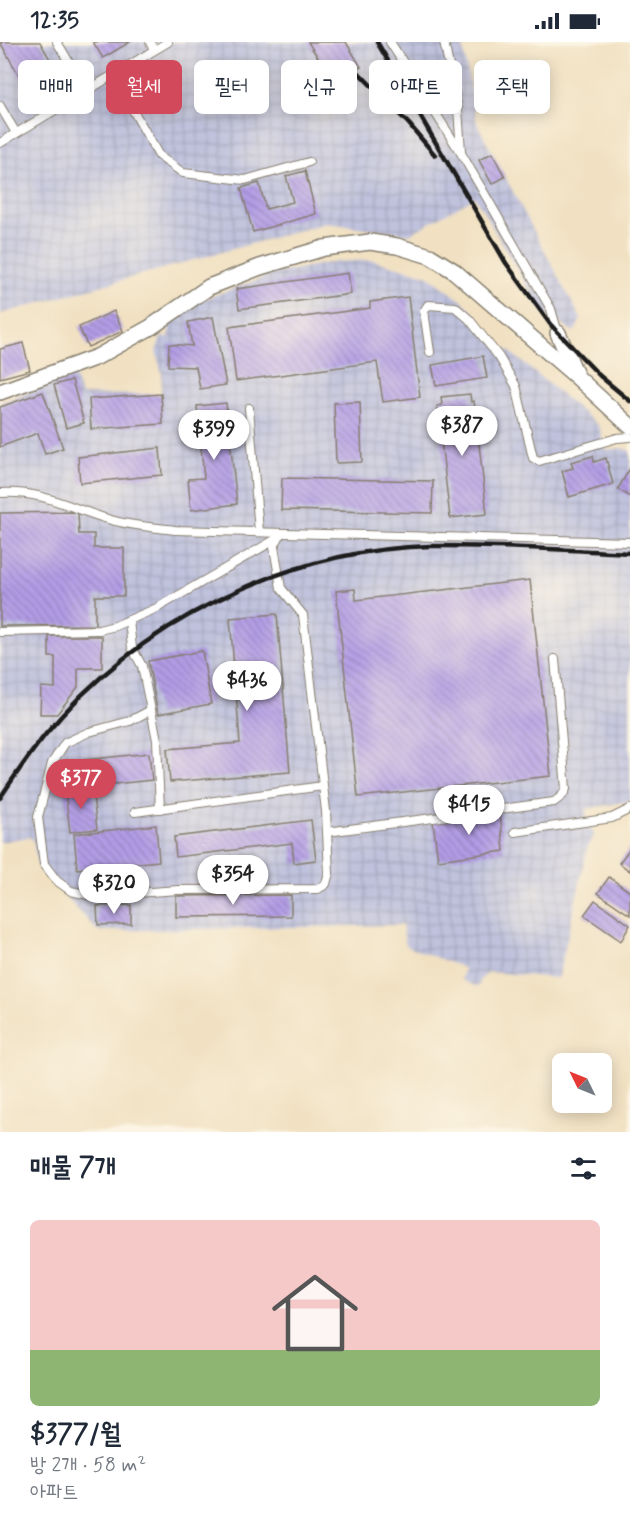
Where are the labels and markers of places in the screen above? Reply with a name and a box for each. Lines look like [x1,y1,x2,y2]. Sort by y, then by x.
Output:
pin: $387 [426,406,498,457]
pin: $399 [178,410,250,461]
pin: $436 [211,661,283,712]
pin: $377 [45,759,117,810]
pin: $415 [433,785,505,836]
pin: $354 [197,855,269,906]
pin: $320 [78,864,150,915]

